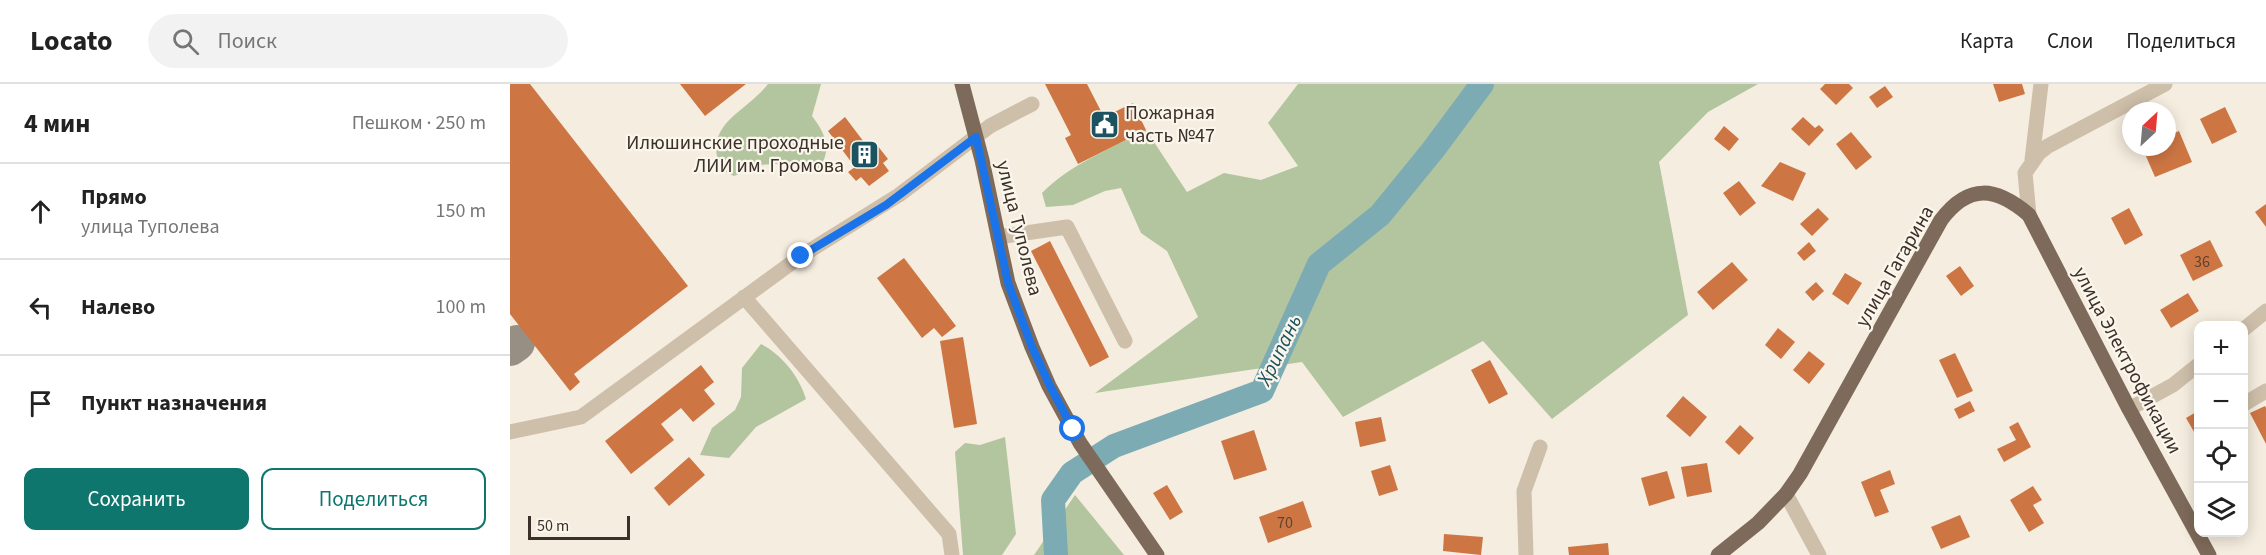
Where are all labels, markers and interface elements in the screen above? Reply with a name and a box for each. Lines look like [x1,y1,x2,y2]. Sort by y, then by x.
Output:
search box [148,14,568,68]
text: Locato [30,21,112,61]
icon: search [169,25,202,58]
text: Поиск [217,25,277,57]
text: Карта [1960,26,2014,56]
text: Слои [2047,26,2093,56]
text: Поделиться [2126,26,2236,56]
place label: Пожарная часть №47 [1125,99,1215,150]
north arrow [2122,102,2176,156]
text: 4 мин [24,105,90,142]
public building icon: Пожарная часть №47 [1088,108,1120,140]
text: Пешком · 250 m [352,109,486,137]
place label: Илюшинские проходные ЛИИ им. Громова [626,129,844,180]
building icon: Илюшинские проходные ЛИИ им. Громова [849,138,881,170]
street label: улица Туполева [989,158,1049,299]
text: Прямо [81,181,147,213]
icon: ahead [24,195,57,228]
text: 150 m [436,197,486,225]
street label: улица Гагарина [1849,201,1941,332]
text: улица Туполева [81,213,220,241]
route end [787,242,813,268]
house number: 36 [2194,251,2210,273]
street label: улица Электрофикации [2066,262,2188,459]
icon: left [24,291,57,324]
text: Налево [81,291,155,323]
text: 100 m [436,293,486,321]
water label: Хрипань [1248,309,1309,391]
map controls [2194,321,2248,537]
button: + [2194,321,2248,375]
button: − [2194,375,2248,429]
icon: arrive [24,387,57,420]
text: Пункт назначения [81,387,267,419]
route start [1059,415,1085,441]
button: locate [2194,429,2248,483]
button: Сохранить [24,468,249,530]
button: Поделиться [261,468,486,530]
button: layers [2194,483,2248,537]
house number: 70 [1277,512,1293,534]
scale bar [528,513,630,540]
text: 50 m [537,515,569,537]

